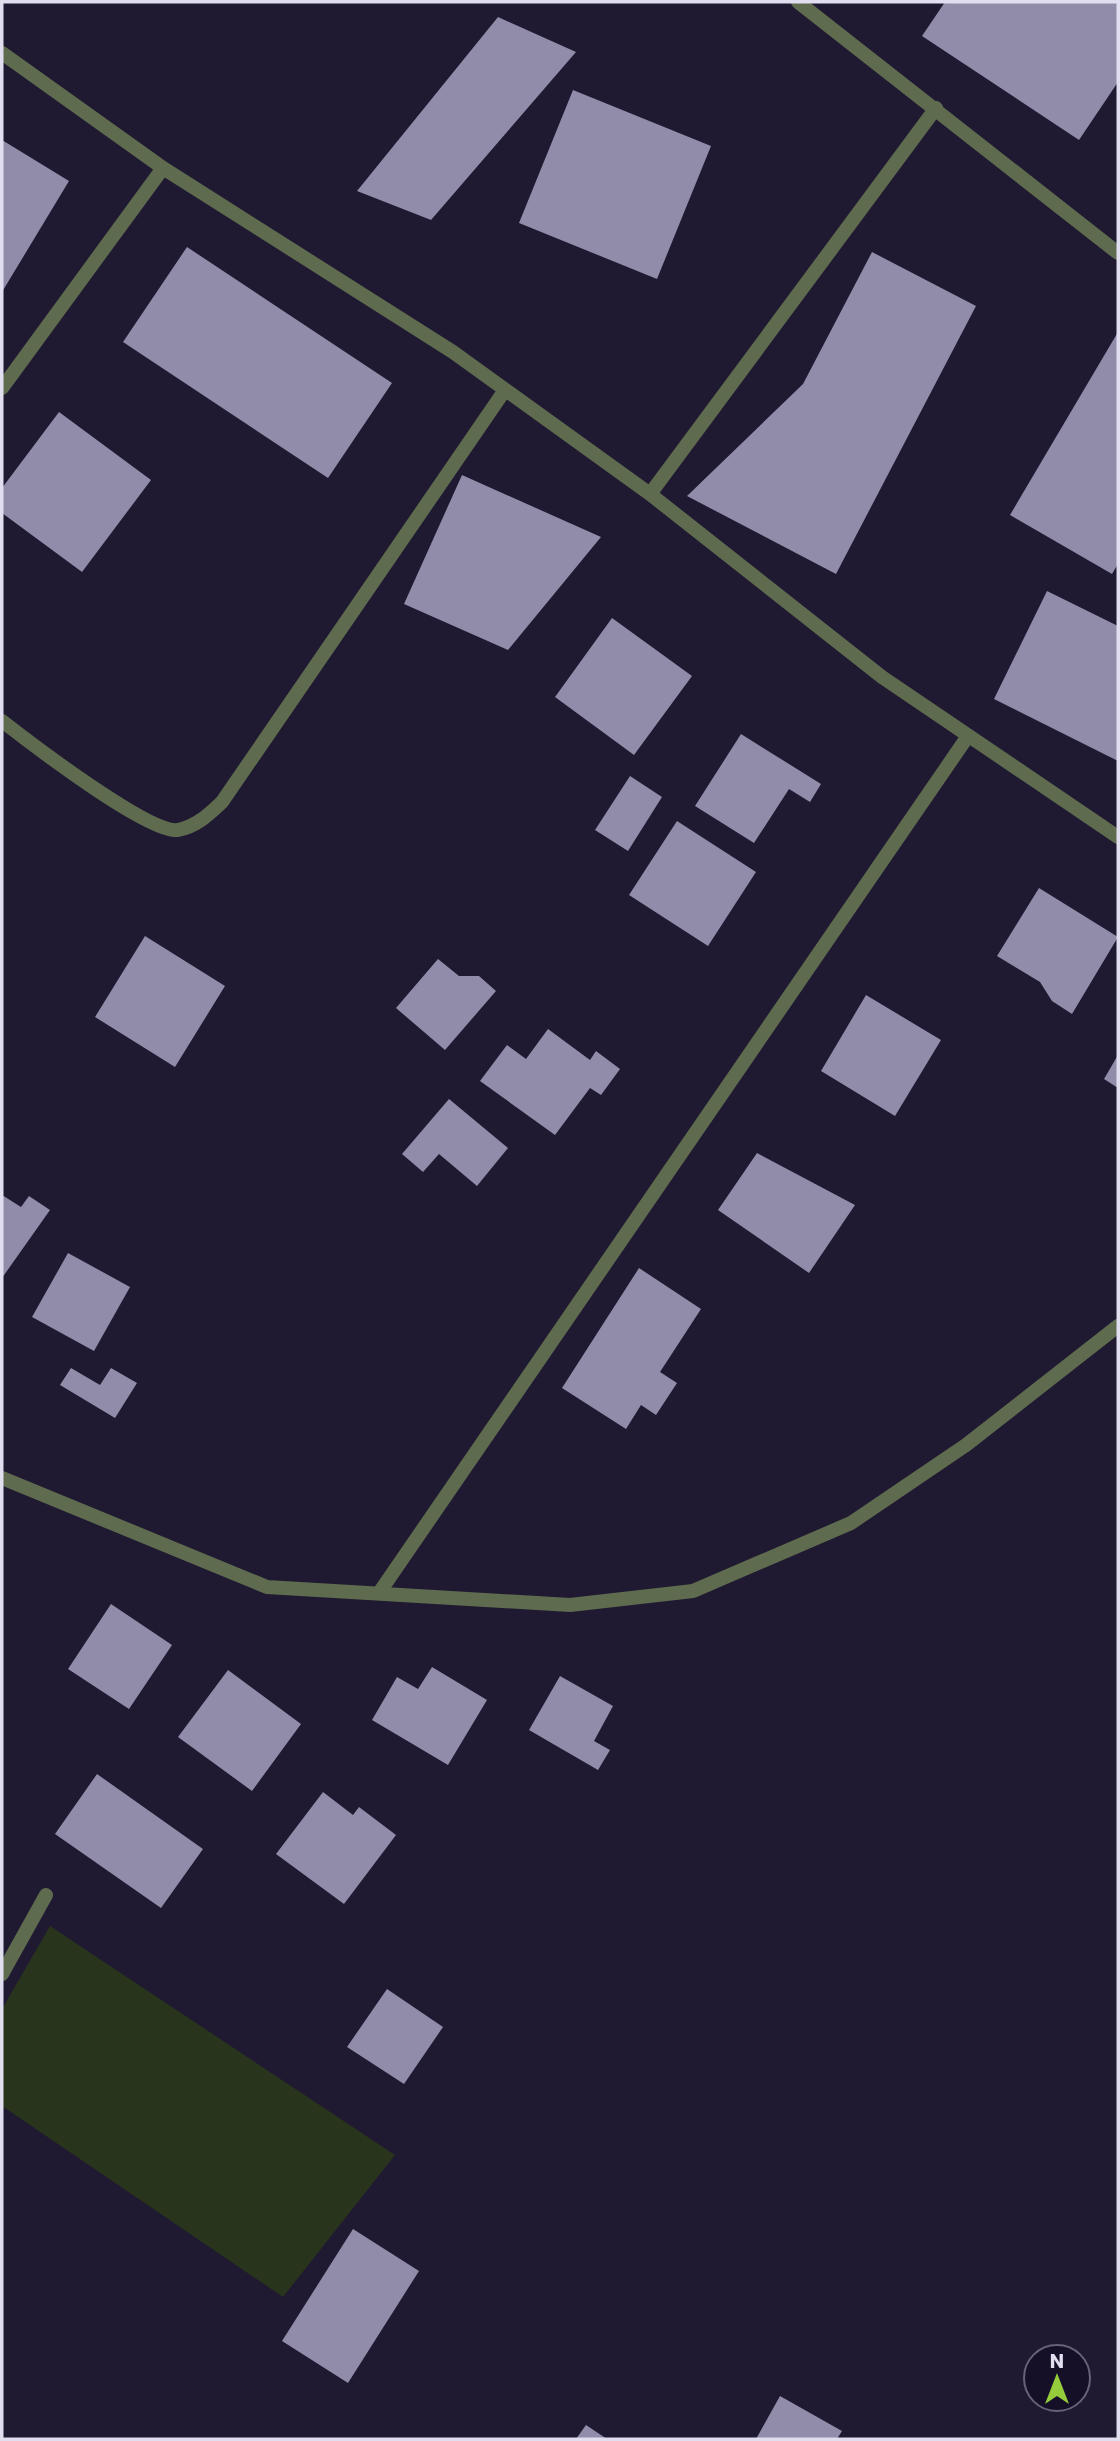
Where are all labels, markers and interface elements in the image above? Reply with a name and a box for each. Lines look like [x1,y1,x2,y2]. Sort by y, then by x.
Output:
north arrow [1022,2343,1092,2413]
text: N [1050,2348,1064,2375]

